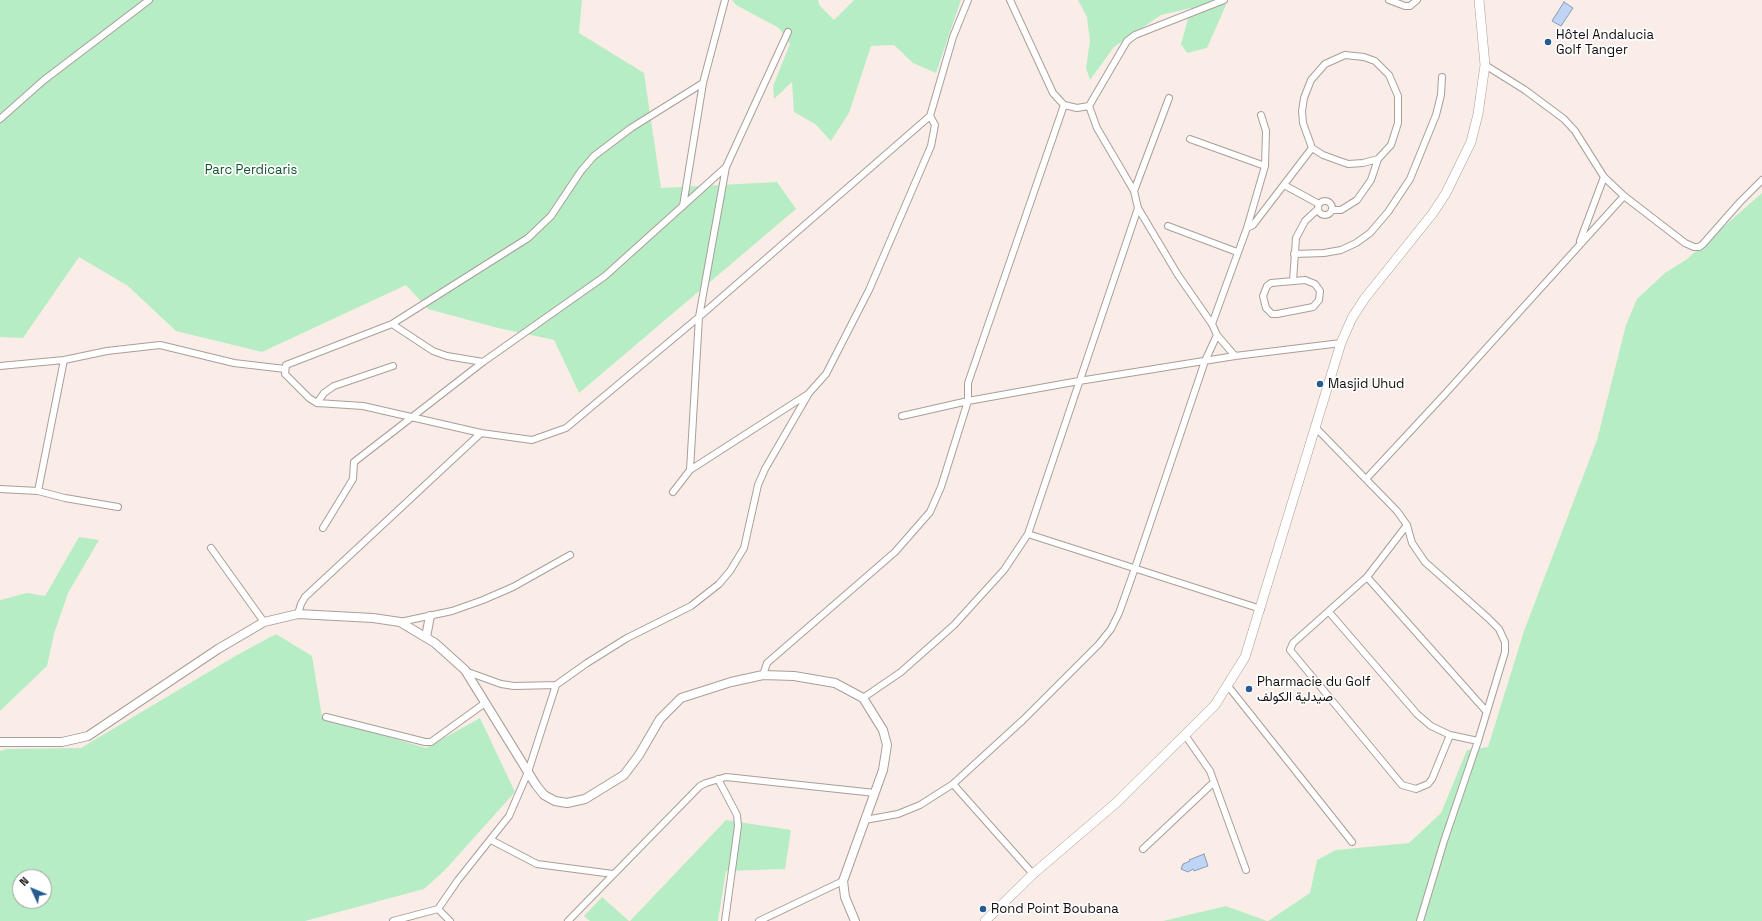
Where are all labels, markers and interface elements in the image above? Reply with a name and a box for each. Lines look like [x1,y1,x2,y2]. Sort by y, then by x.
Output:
place label: Hôtel Andalucia Golf Tanger [1556,27,1654,58]
marker: Hôtel Andalucia Golf Tanger [1543,37,1553,47]
park label: Parc Perdicaris [205,162,297,178]
place label: Masjid Uhud [1328,376,1404,392]
marker: Masjid Uhud [1315,379,1325,389]
place label: Pharmacie du Golf صيدلية الكولف [1257,674,1371,705]
marker: Pharmacie du Golf صيدلية الكولف [1244,684,1254,694]
north arrow [12,869,52,909]
text: N [16,874,32,889]
place label: Rond Point Boubana [991,901,1119,917]
marker: Rond Point Boubana [978,904,988,914]

